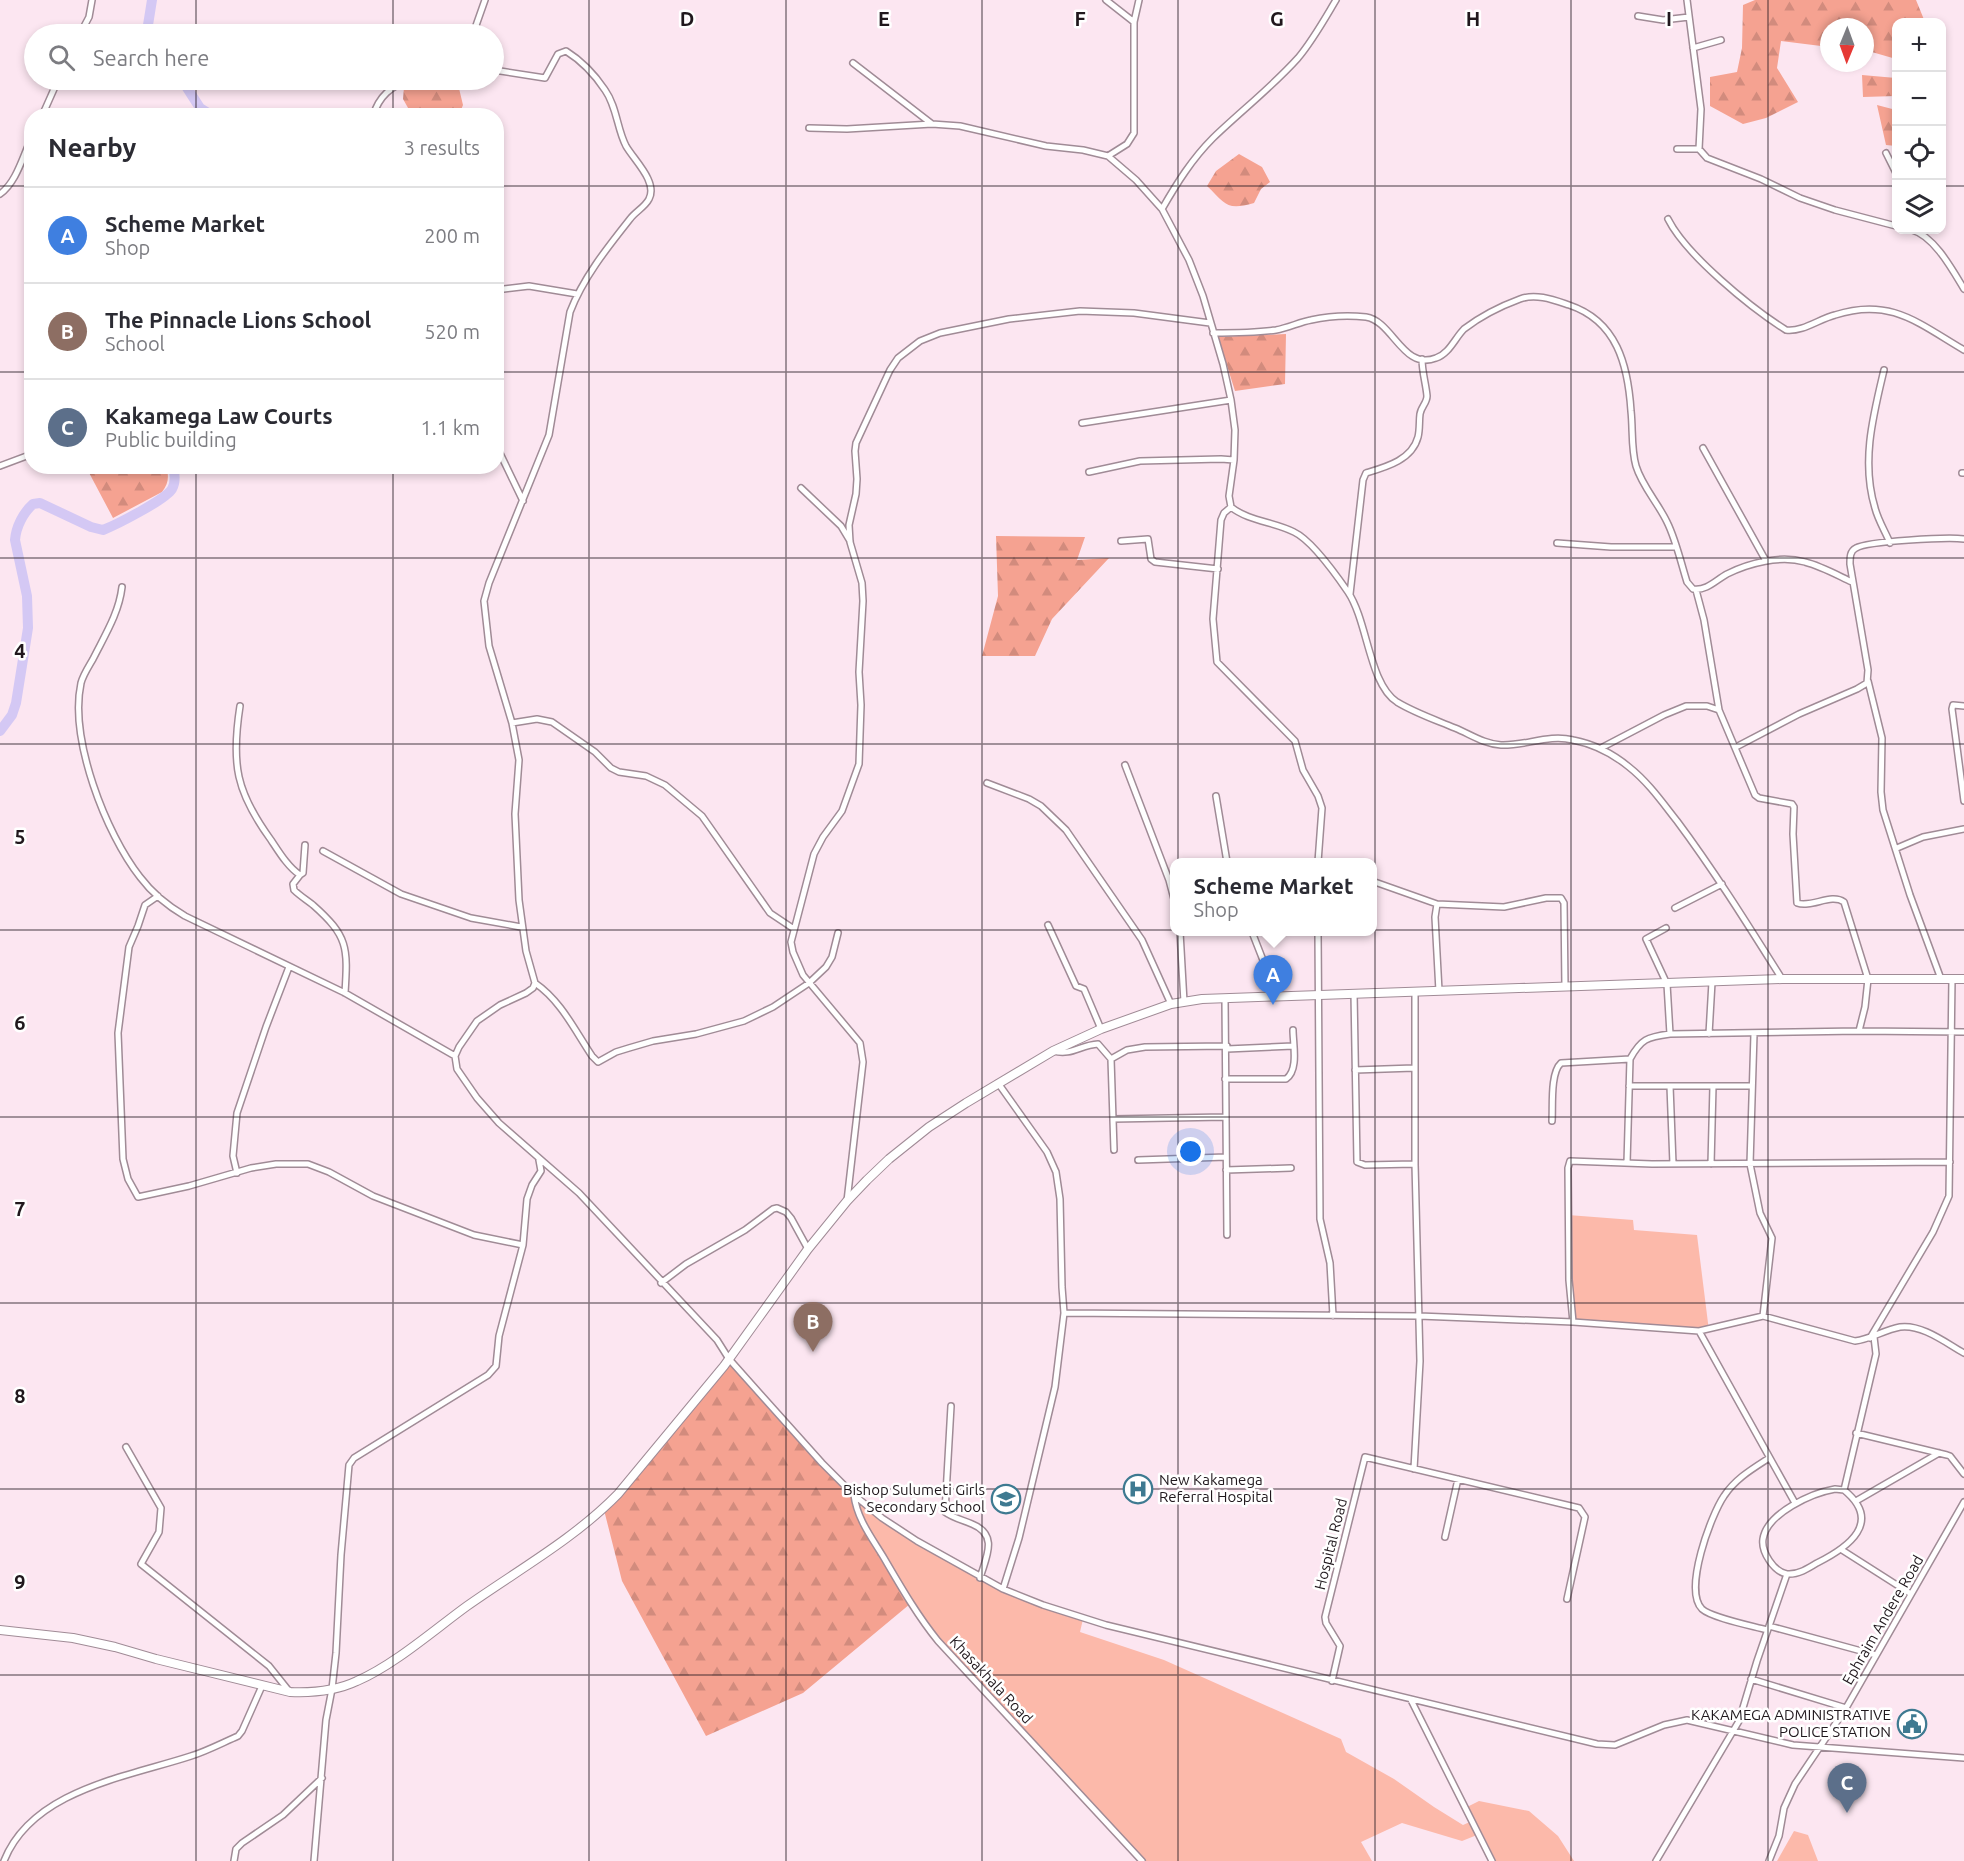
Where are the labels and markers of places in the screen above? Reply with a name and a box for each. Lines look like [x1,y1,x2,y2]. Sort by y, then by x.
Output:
pin: A [1254,956,1292,1005]
pin: B [794,1302,832,1352]
place label: New Kakamega Referral Hospital [1159,1471,1273,1505]
hospital icon: New Kakamega Referral Hospital [1122,1473,1154,1505]
place label: Bishop Sulumeti Girls Secondary School [843,1481,985,1515]
school or university icon: Bishop Sulumeti Girls Secondary School [990,1483,1022,1515]
place label: KAKAMEGA ADMINISTRATIVE POLICE STATION [1691,1706,1891,1740]
public building icon: KAKAMEGA ADMINISTRATIVE POLICE STATION [1896,1708,1928,1740]
pin: C [1828,1764,1866,1813]

